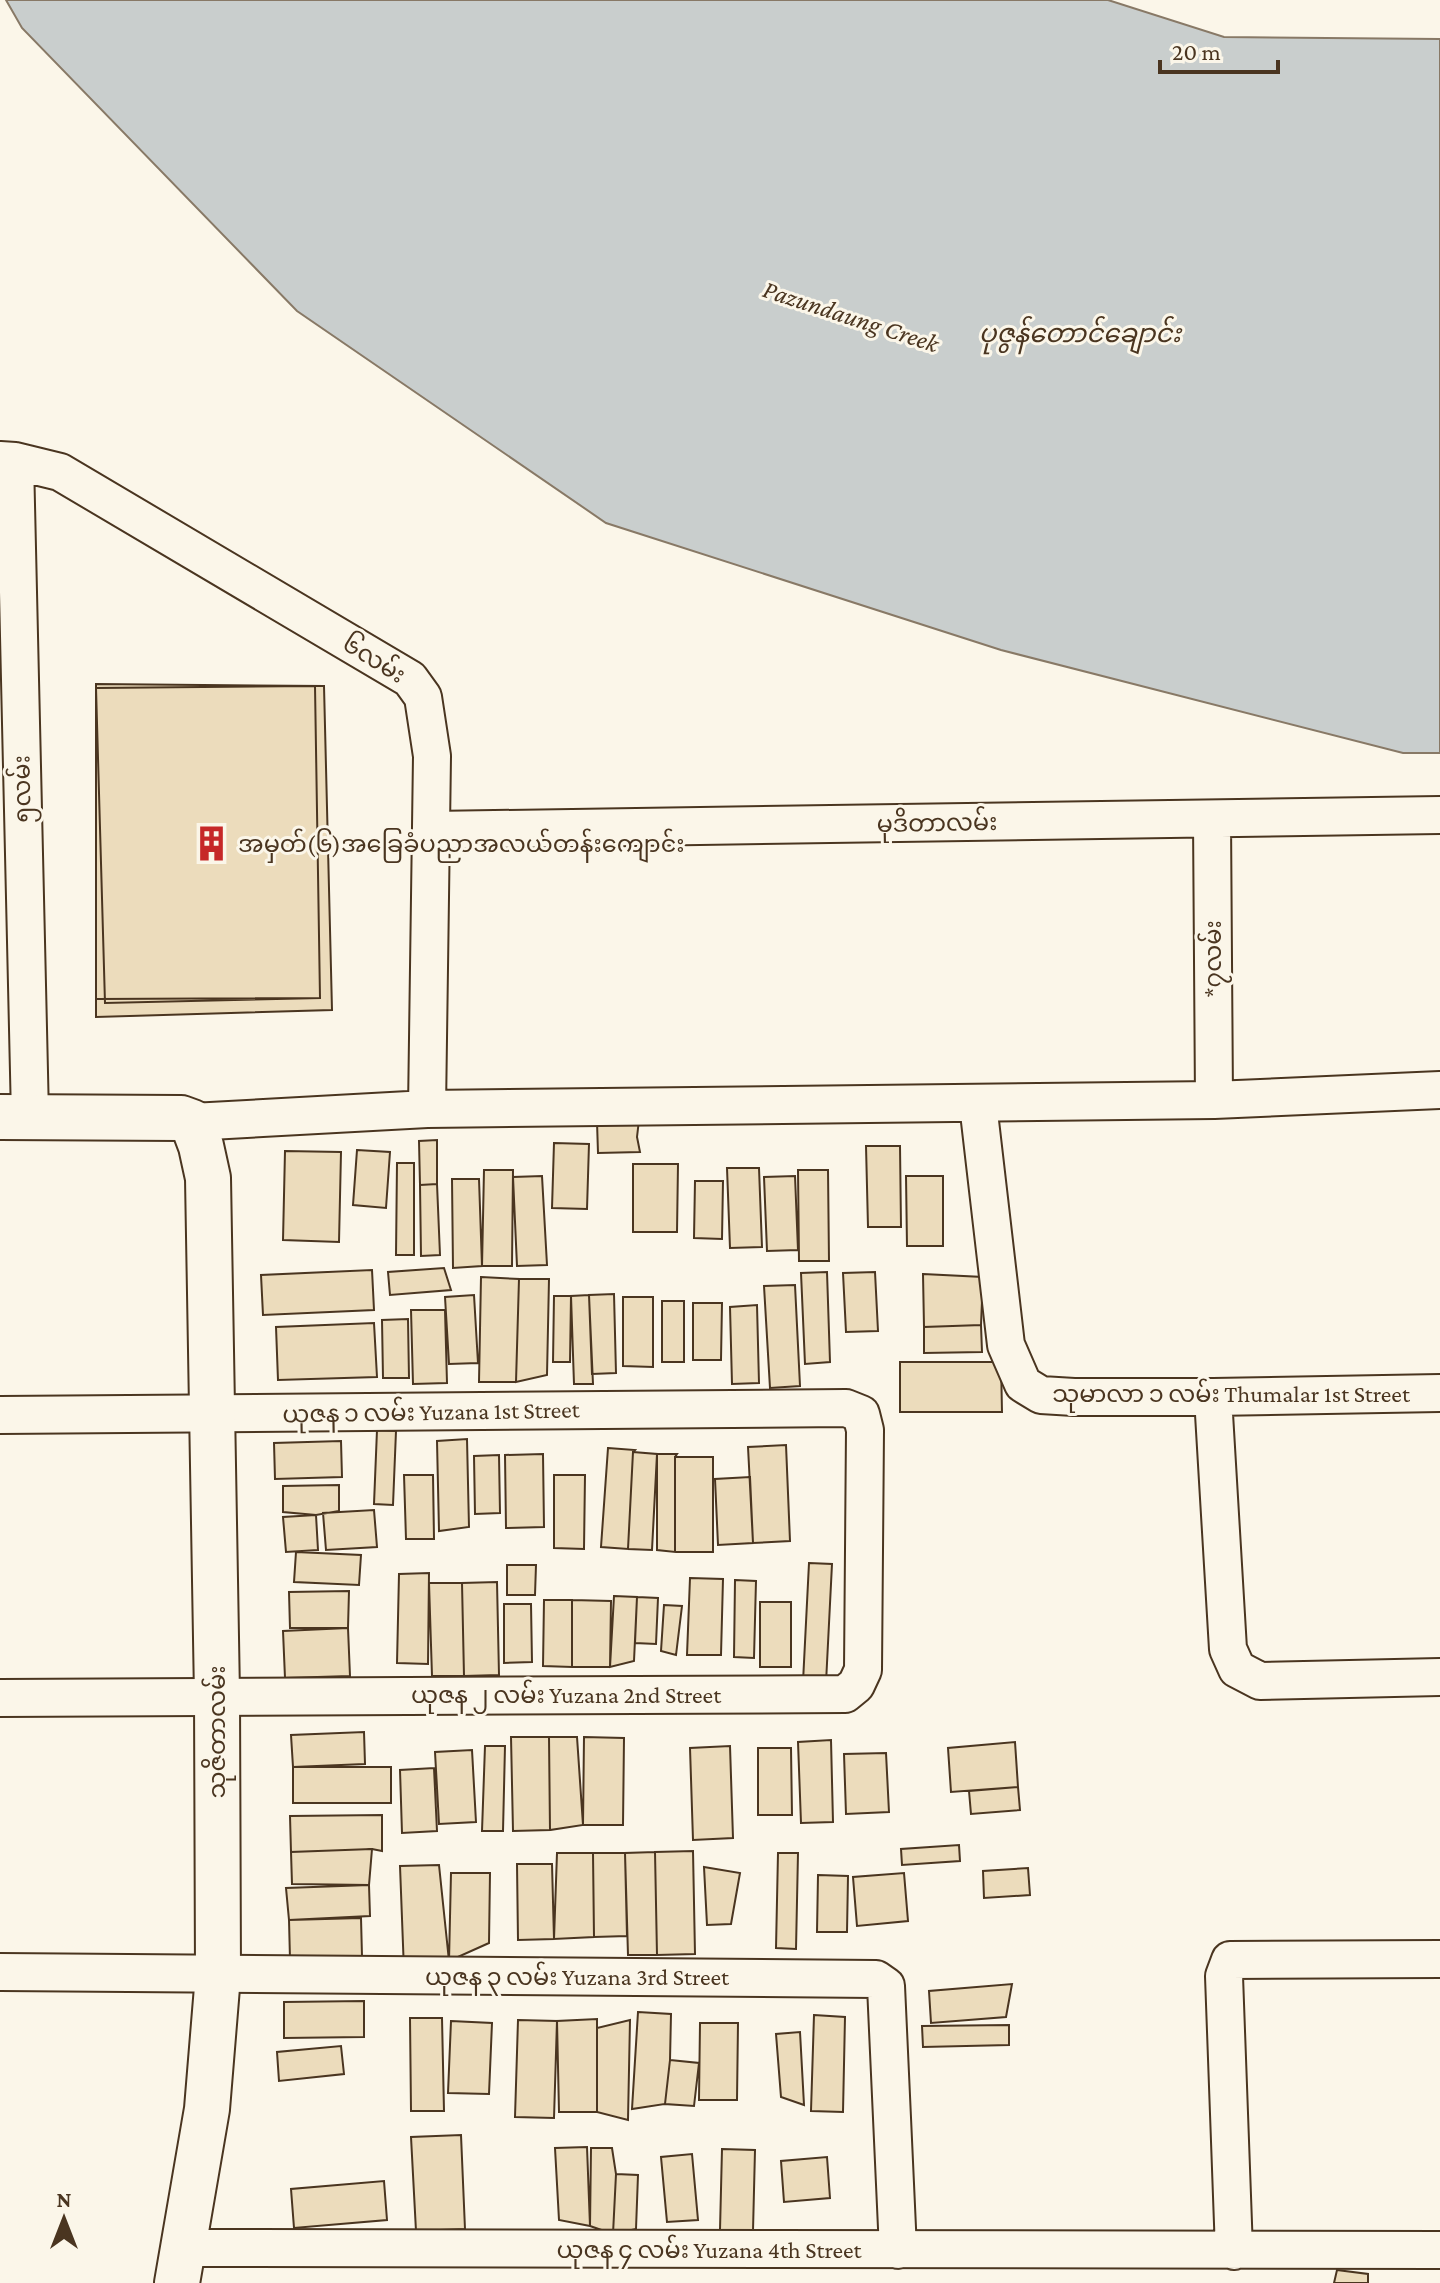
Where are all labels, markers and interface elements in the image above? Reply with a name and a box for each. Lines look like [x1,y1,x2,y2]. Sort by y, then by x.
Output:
scale bar [1160,24,1278,74]
text: 20 m [1172,38,1221,65]
water label: Pazundaung Creek [759,274,944,359]
water label: ပုဇွန်တောင်ချောင်း [979,315,1183,355]
street label: ၆လမ်း [338,627,412,688]
street label: ၅လမ်း [5,755,42,823]
street label: မုဒိတာလမ်း [876,806,998,843]
building icon: အမှတ်(၆)အခြေခံပညာအလယ်တန်းကျောင်း [193,825,231,863]
place label: အမှတ်(၆)အခြေခံပညာအလယ်တန်းကျောင်း [238,828,685,863]
street label: *၇လမ်း [1197,920,1232,998]
street label: သုမာလာ ၁ လမ်း Thumalar 1st Street [1052,1378,1411,1413]
street label: ယုဇန ၁ လမ်း Yuzana 1st Street [282,1393,581,1434]
street label: သုဇိတာလမ်း [201,1666,236,1798]
street label: ယုဇန ၂ လမ်း Yuzana 2nd Street [411,1679,722,1714]
street label: ယုဇန ၃ လမ်း Yuzana 3rd Street [425,1961,730,1996]
north arrow [24,2179,104,2259]
text: N [57,2187,72,2212]
street label: ယုဇန ၄ လမ်း Yuzana 4th Street [557,2234,863,2269]

